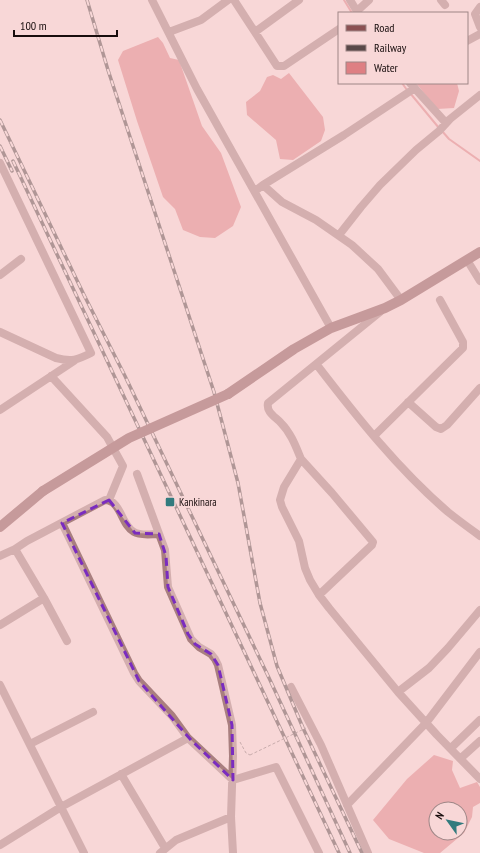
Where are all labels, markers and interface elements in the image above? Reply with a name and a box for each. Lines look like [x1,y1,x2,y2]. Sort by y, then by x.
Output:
scale bar [14,12,117,38]
legend [338,12,468,84]
text: 100 m [20,18,47,33]
text: Road [374,20,394,35]
text: Railway [374,40,407,55]
text: Water [374,60,399,75]
place label: Kankinara [179,495,217,509]
marker: Kankinara [164,496,176,508]
north arrow [428,801,468,841]
text: N [432,809,447,822]

